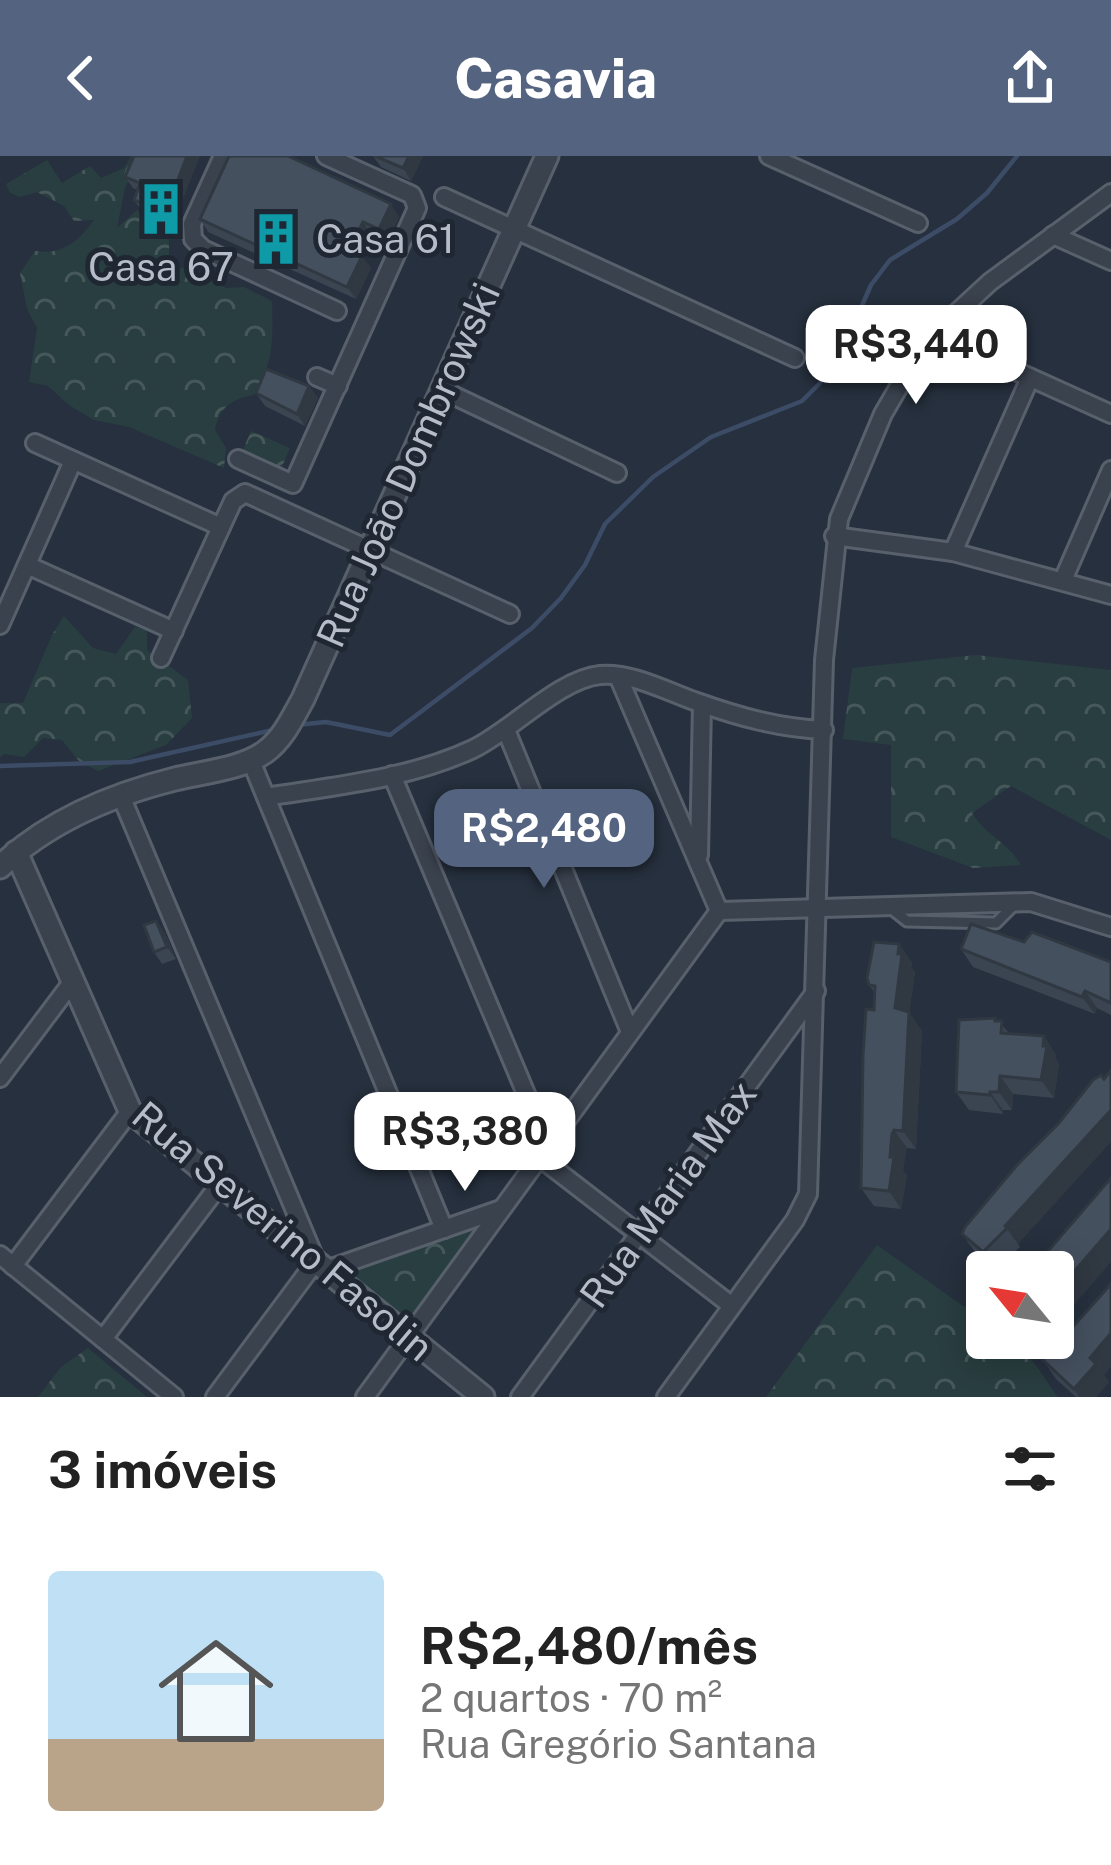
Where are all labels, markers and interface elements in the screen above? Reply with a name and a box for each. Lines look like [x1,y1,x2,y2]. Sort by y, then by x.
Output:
icon: back [48,45,114,111]
icon: share [997,45,1063,111]
text: Casavia [454,47,657,110]
building icon: Casa 67 [132,180,190,238]
building icon: Casa 61 [247,210,305,268]
place label: Casa 61 [316,216,455,262]
place label: Casa 67 [88,244,234,290]
street label: Rua João Dombrowski [307,276,509,654]
pin: R$3,440 [805,305,1027,407]
text: R$3,440 [833,321,999,367]
pin: R$2,480 [433,789,655,891]
text: R$2,480 [461,805,627,851]
street label: Rua Maria Max [570,1072,766,1316]
street label: Rua Severino Fasolin [123,1092,443,1370]
pin: R$3,380 [354,1092,576,1194]
text: R$3,380 [381,1108,549,1154]
north arrow [966,1251,1074,1359]
map controls [966,1251,1074,1359]
icon: filters [997,1436,1063,1502]
text: 3 imóveis [48,1440,277,1499]
text: R$2,480/mês [420,1616,758,1675]
icon: home [144,1619,288,1763]
text: 2 quartos · 70 m² [420,1675,722,1721]
text: Rua Gregório Santana [420,1721,817,1767]

